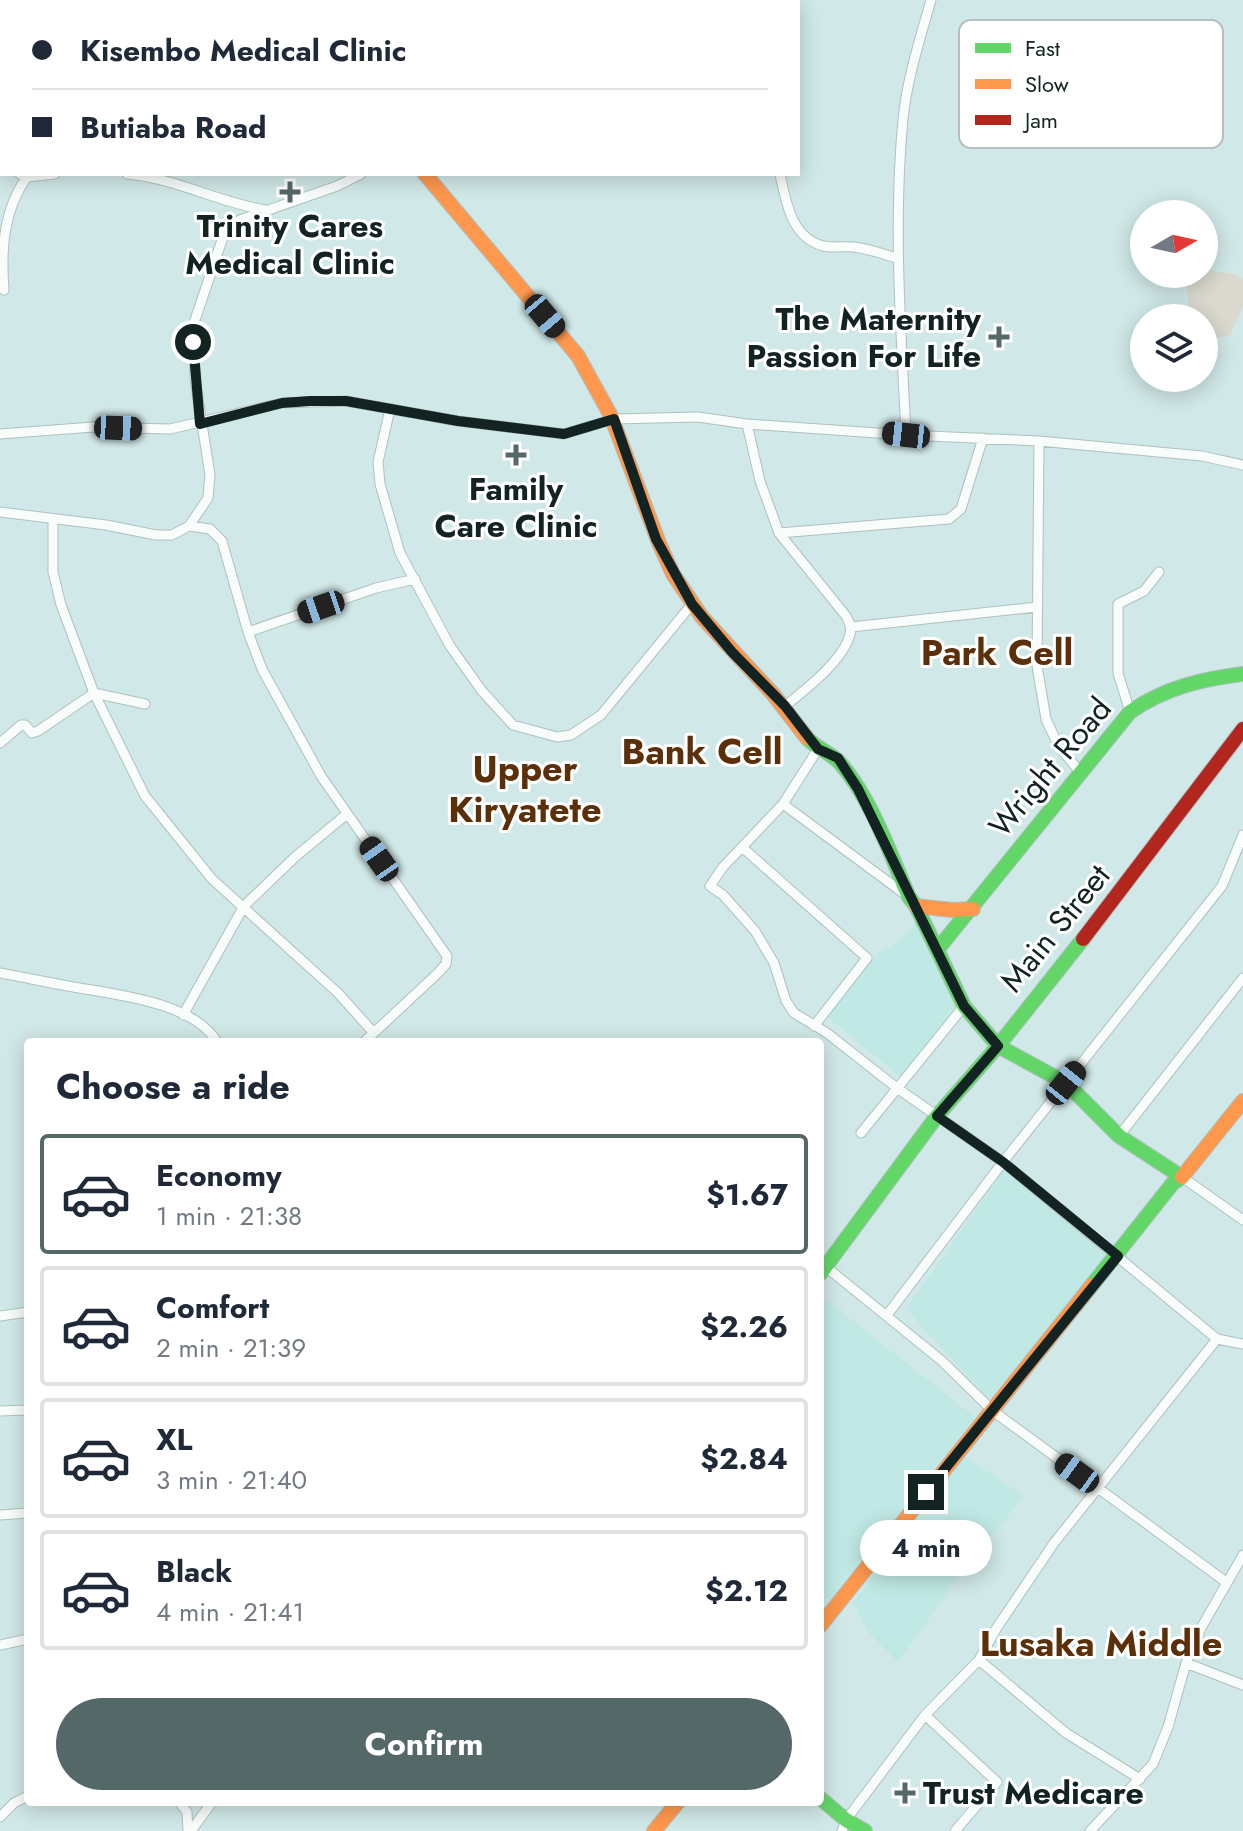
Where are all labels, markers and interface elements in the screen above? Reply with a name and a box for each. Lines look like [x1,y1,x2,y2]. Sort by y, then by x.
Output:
legend [959,20,1223,148]
text: Kisembo Medical Clinic [80,29,407,72]
text: Fast [1025,32,1061,64]
text: Slow [1025,68,1069,100]
text: Jam [1022,104,1058,136]
text: Butiaba Road [80,106,267,149]
marker: Trinity Cares Medical Clinic [279,181,301,203]
north arrow [1130,200,1218,288]
map controls [1130,200,1218,392]
place label: Trinity Cares Medical Clinic [185,203,395,286]
car [520,290,570,342]
place label: The Maternity Passion For Life [746,296,981,379]
button: layers [1130,304,1218,392]
route start [175,324,211,360]
marker: The Maternity Passion For Life [988,326,1010,348]
car [94,415,142,441]
car [881,421,931,449]
marker: Family Care Clinic [505,444,527,466]
place label: Family Care Clinic [434,466,598,549]
car [294,588,348,626]
district label: Park Cell [921,626,1073,678]
street label: Wright Road [978,687,1122,847]
district label: Bank Cell [622,725,782,777]
district label: Upper Kiryatete [448,742,602,835]
car [355,832,403,886]
street label: Main Street [989,854,1121,1002]
car [1042,1057,1090,1109]
text: Choose a ride [56,1060,290,1112]
text: Economy [156,1154,282,1197]
icon: car [60,1158,132,1230]
text: $1.67 [706,1173,788,1216]
text: 1 min · 21:38 [156,1197,302,1235]
text: Comfort [156,1286,269,1329]
icon: car [60,1290,132,1362]
text: $2.26 [700,1305,788,1348]
text: 2 min · 21:39 [156,1329,306,1367]
text: XL [156,1418,192,1461]
icon: car [60,1422,132,1494]
text: $2.84 [700,1437,788,1480]
car [1051,1449,1103,1497]
text: 3 min · 21:40 [156,1461,307,1499]
route end [908,1474,944,1510]
callout: 4 min [860,1520,992,1576]
text: 4 min [891,1529,961,1567]
text: Black [156,1550,232,1593]
icon: car [60,1554,132,1626]
text: $2.12 [705,1569,788,1612]
text: 4 min · 21:41 [156,1593,304,1631]
district label: Lusaka Middle [980,1617,1222,1669]
button: Confirm [56,1698,792,1790]
place label: Trust Medicare [923,1770,1144,1816]
marker: Trust Medicare [894,1782,916,1804]

